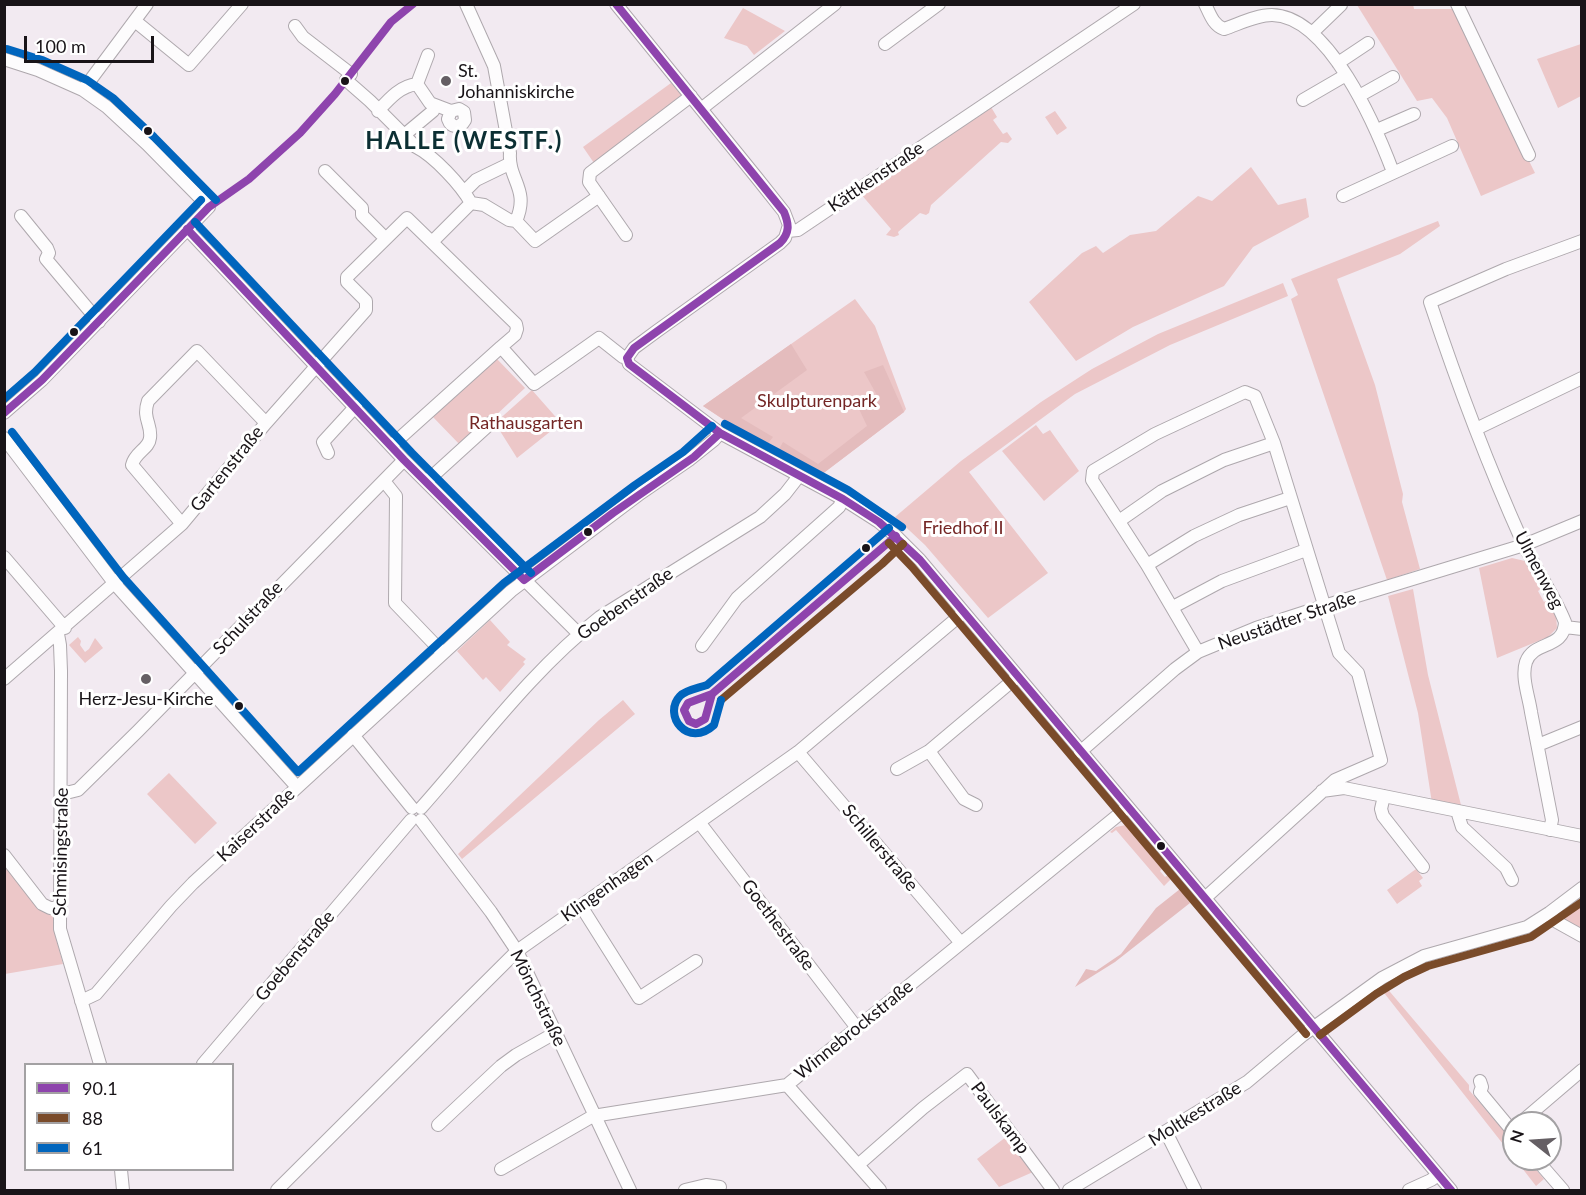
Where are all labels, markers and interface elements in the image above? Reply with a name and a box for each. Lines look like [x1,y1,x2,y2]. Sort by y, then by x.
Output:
scale bar [27,24,158,62]
text: 100 m [35,35,86,57]
place label: St. Johanniskirche [458,60,574,103]
marker: St. Johanniskirche [439,74,453,88]
unlabelled marker [339,75,351,87]
unlabelled marker [142,125,154,137]
district label: HALLE (WESTF.) [365,127,563,155]
street label: Kättkenstraße [824,137,928,217]
unlabelled marker [68,326,80,338]
park label: Skulpturenpark [757,390,877,412]
park label: Rathausgarten [469,412,583,434]
street label: Gartenstraße [186,422,268,516]
park label: Friedhof II [923,517,1003,539]
unlabelled marker [582,526,594,538]
street label: Ulmenweg [1510,528,1568,612]
unlabelled marker [860,542,872,554]
street label: Goebenstraße [573,563,677,645]
street label: Schulstraße [209,577,287,659]
street label: Neustädter Straße [1215,587,1359,655]
marker: Herz-Jesu-Kirche [139,672,153,686]
place label: Herz-Jesu-Kirche [78,688,214,710]
unlabelled marker [233,700,245,712]
street label: Kaiserstraße [213,784,299,866]
street label: Schmisingstraße [49,788,73,916]
street label: Schillerstraße [837,800,923,896]
unlabelled marker [1155,840,1167,852]
street label: Klingenhagen [557,847,657,927]
street label: Goethestraße [737,875,819,975]
street label: Goebenstraße [251,906,339,1006]
street label: Mönchstraße [505,946,571,1050]
street label: Winnebrockstraße [790,976,918,1084]
legend [24,1063,234,1171]
text: 90.1 [82,1077,118,1099]
street label: Moltkestraße [1145,1077,1245,1151]
street label: Paulskamp [966,1078,1034,1158]
text: 88 [82,1107,103,1129]
north arrow [1502,1111,1562,1171]
text: N [1505,1128,1527,1145]
text: 61 [82,1137,103,1159]

